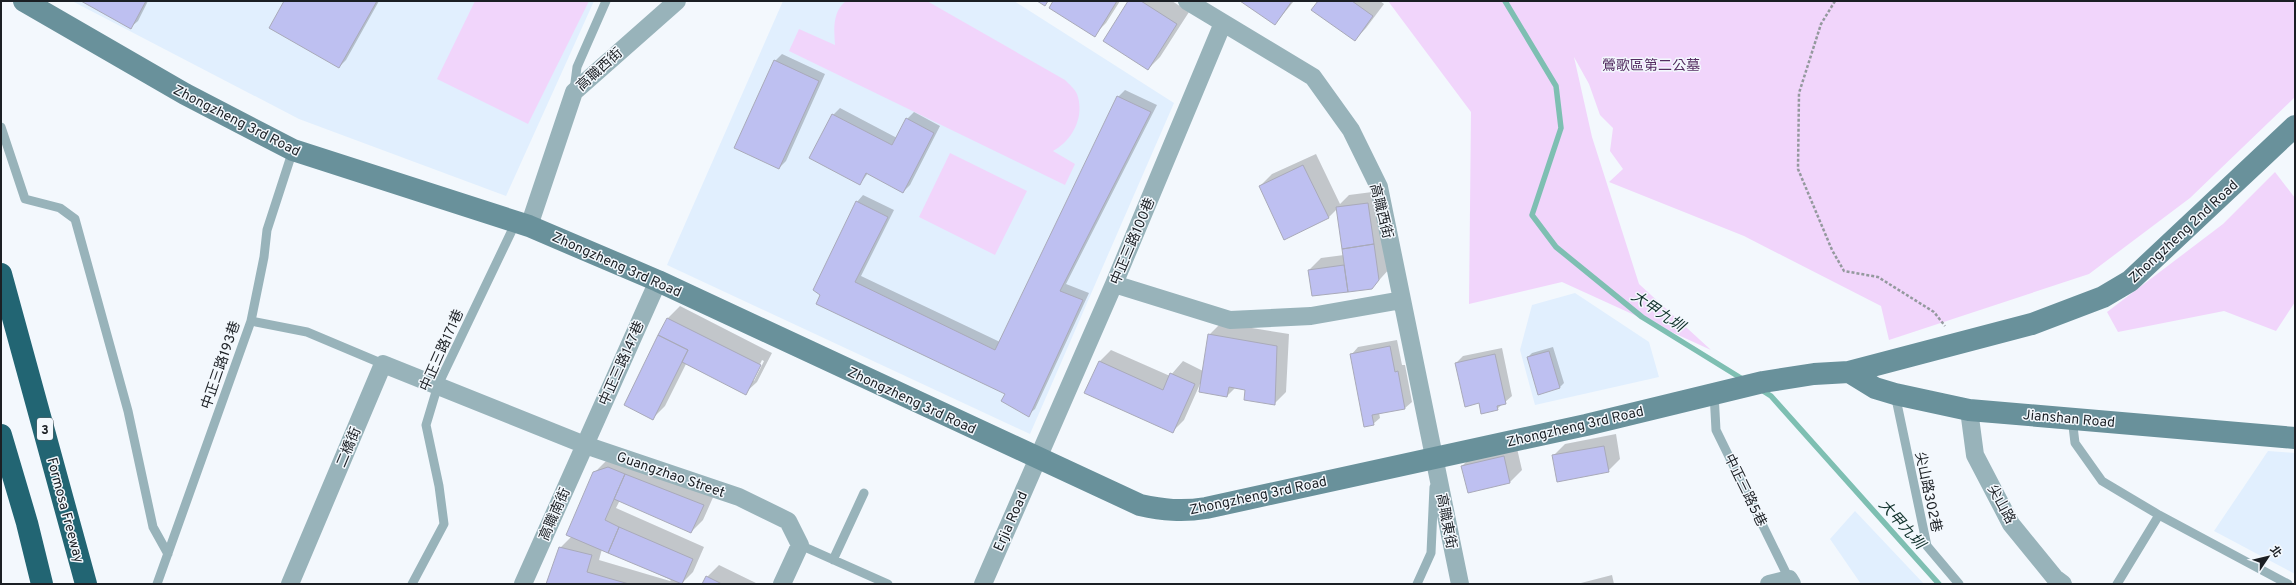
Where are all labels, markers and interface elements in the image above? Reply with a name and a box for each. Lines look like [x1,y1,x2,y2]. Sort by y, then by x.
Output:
street label: 高職西街 [574,45,626,95]
park label: 鶯歌區第二公墓 [1602,58,1700,75]
street label: Zhongzheng 3rd Road [170,82,303,161]
street label: Zhongzheng 2nd Road [2126,177,2242,287]
street label: 高職西街 [1366,182,1396,241]
street label: 中正三路100巷 [1107,195,1159,288]
street label: Zhongzheng 3rd Road [549,229,684,302]
water label: 大甲九圳 [1627,288,1689,338]
street label: 中正三路171巷 [417,307,468,394]
street label: 中正三路193巷 [198,319,244,412]
street label: 中正三路147巷 [596,319,649,409]
street label: Zhongzheng 3rd Road [844,364,978,439]
street label: Zhongzheng 3rd Road [1505,403,1646,452]
street label: Jianshan Road [2022,407,2116,432]
road number: 3 [37,418,53,440]
street label: 二橋街 [333,425,365,470]
street label: Guangzhao Street [614,449,727,502]
street label: 尖山路302巷 [1911,451,1944,534]
street label: 中正三路5巷 [1720,452,1770,530]
street label: Formosa Freeway [42,456,87,565]
street label: Zhongzheng 3rd Road [1188,474,1329,519]
street label: 尖山路 [1983,482,2018,527]
street label: 高職南街 [536,486,575,544]
street label: Erjia Road [991,489,1032,554]
street label: 高職東街 [1432,492,1459,550]
water label: 大甲九圳 [1874,496,1929,555]
north arrow [2248,537,2288,577]
text: 北 [2266,543,2284,560]

